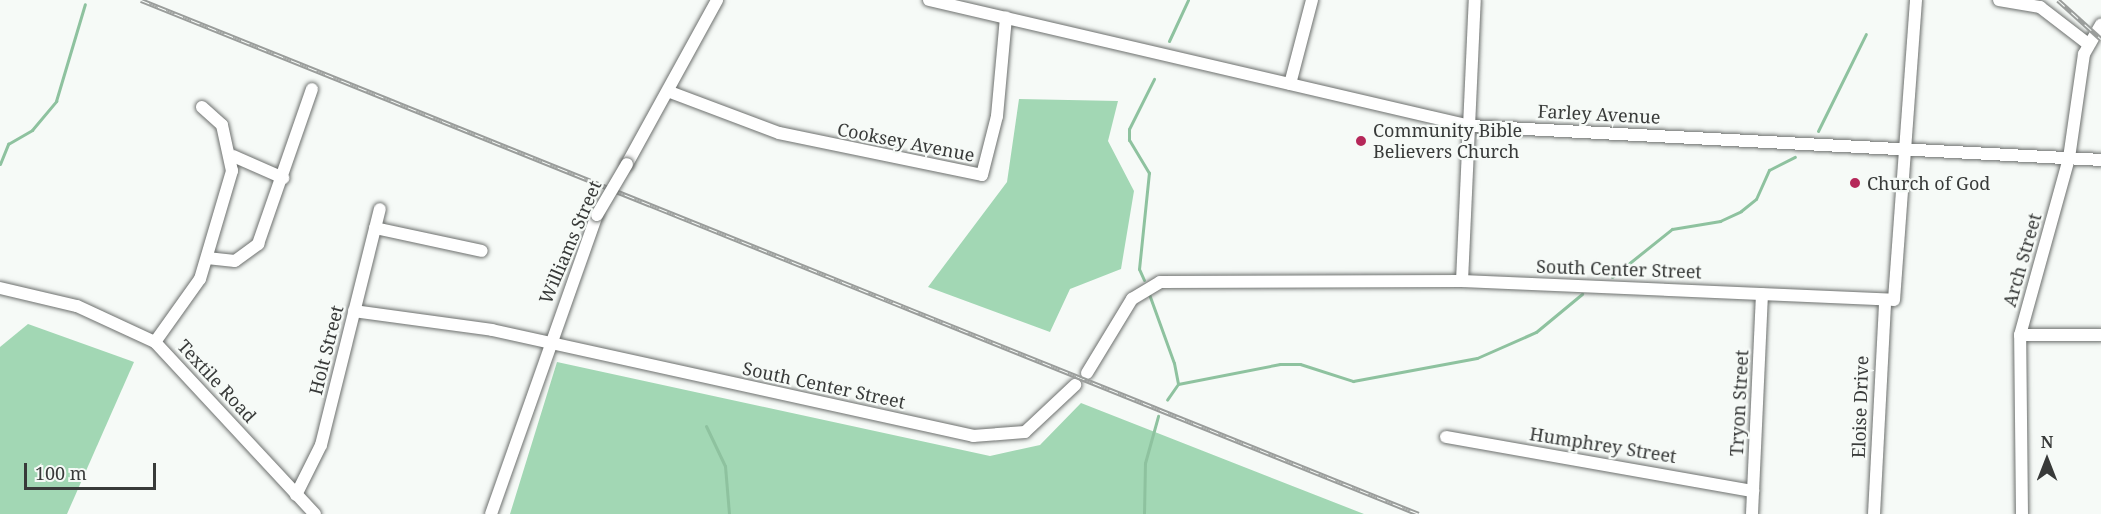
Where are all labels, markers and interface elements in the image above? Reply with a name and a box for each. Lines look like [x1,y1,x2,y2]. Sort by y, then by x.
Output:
street label: Farley Avenue [1537,100,1661,128]
street label: Cooksey Avenue [836,118,976,166]
place label: Community Bible Believers Church [1373,120,1522,162]
marker: Community Bible Believers Church [1354,134,1368,148]
place label: Church of God [1867,172,1990,194]
marker: Church of God [1848,176,1862,190]
street label: Williams Street [534,177,606,307]
street label: Arch Street [1998,211,2046,309]
street label: South Center Street [1536,255,1702,283]
street label: Holt Street [304,303,348,397]
street label: Textile Road [173,335,261,427]
street label: Tryon Street [1725,349,1753,457]
street label: Eloise Drive [1847,355,1873,459]
street label: South Center Street [741,357,907,413]
street label: Humphrey Street [1528,423,1678,467]
north arrow [2017,430,2077,490]
text: N [2041,431,2053,453]
scale bar [27,451,159,489]
text: 100 m [35,461,87,485]

